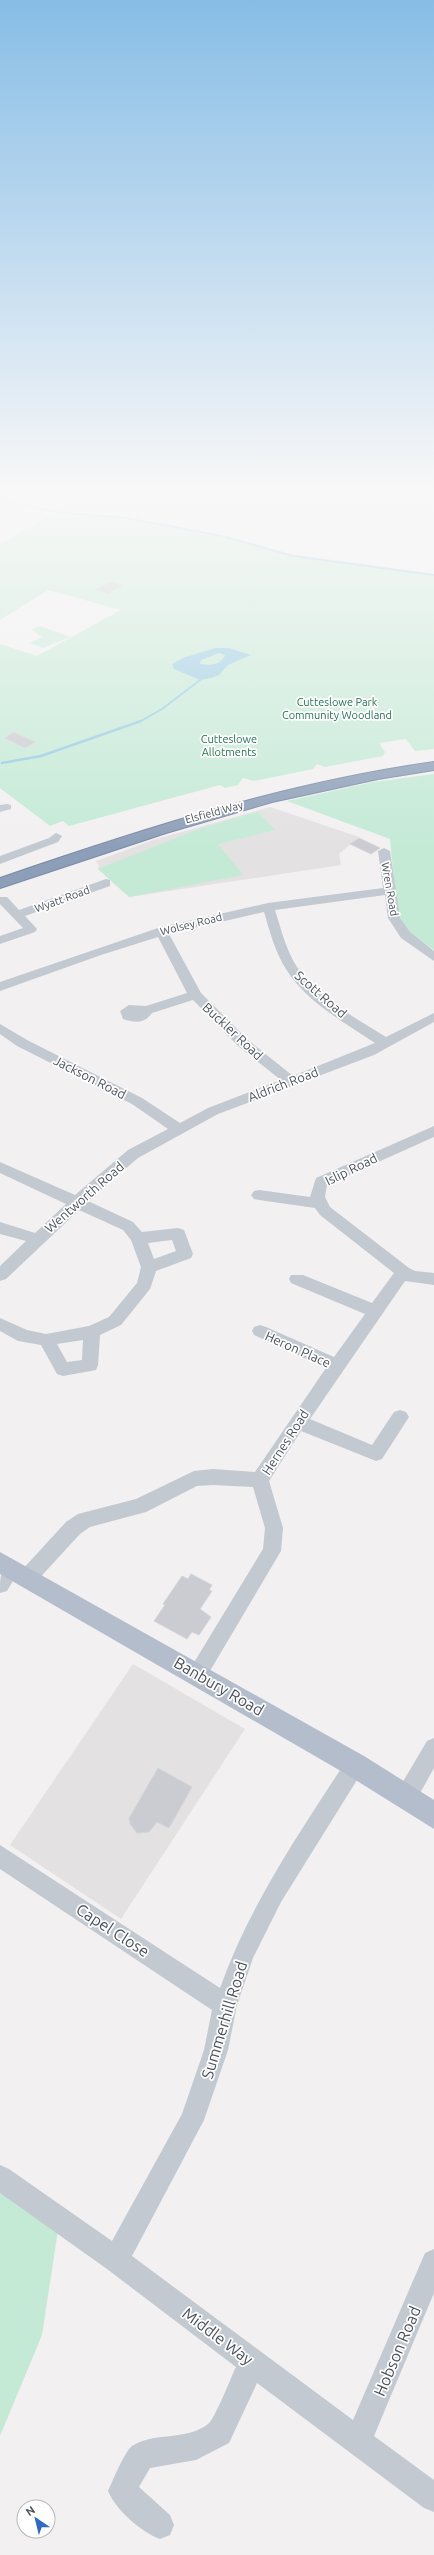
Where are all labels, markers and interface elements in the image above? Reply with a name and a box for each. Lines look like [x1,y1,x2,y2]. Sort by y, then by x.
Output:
park label: Cutteslowe Park Community Woodland [282,696,392,721]
park label: Cutteslowe Allotments [201,733,257,758]
street label: Elsfield Way [184,798,245,825]
street label: Wren Road [379,861,401,917]
street label: Wyatt Road [33,884,91,914]
street label: Wolsey Road [159,911,223,937]
street label: Scott Road [292,968,350,1020]
street label: Buckler Road [200,1000,266,1062]
street label: Jackson Road [51,1053,129,1101]
street label: Aldrich Road [246,1064,320,1104]
street label: Islip Road [323,1150,379,1188]
street label: Wentworth Road [42,1159,126,1235]
street label: Heron Place [263,1328,333,1370]
street label: Hernes Road [259,1407,311,1477]
street label: Banbury Road [171,1653,267,1719]
street label: Capel Close [73,1900,153,1960]
street label: Summerhill Road [198,1959,250,2081]
street label: Hobson Road [370,2303,424,2399]
street label: Middle Way [179,2304,257,2369]
north arrow [16,2499,56,2539]
text: N [23,2504,37,2518]

